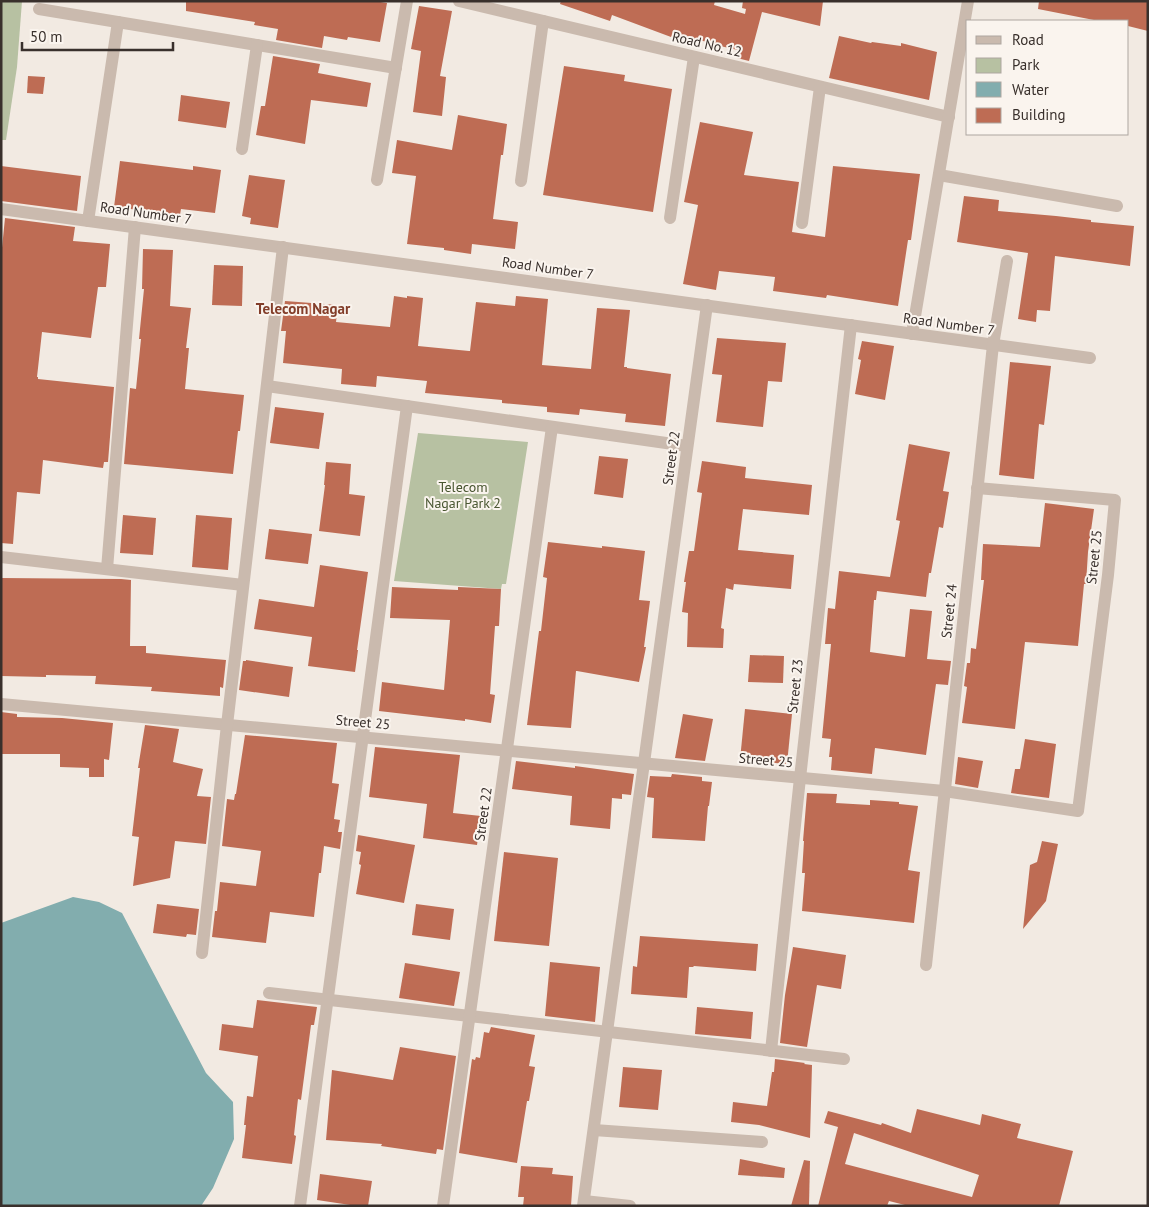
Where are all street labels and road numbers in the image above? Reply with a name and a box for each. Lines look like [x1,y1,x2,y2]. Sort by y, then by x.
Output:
street label: Road No. 12 [670,27,744,61]
street label: Road Number 7 [99,198,193,228]
street label: Road Number 7 [501,253,595,283]
street label: Road Number 7 [902,309,996,339]
street label: Street 22 [658,430,684,486]
street label: Street 25 [1082,529,1106,585]
street label: Street 24 [937,582,961,639]
street label: Street 23 [783,658,807,714]
street label: Street 25 [335,711,391,733]
street label: Street 25 [738,749,794,771]
street label: Street 22 [470,786,496,842]

